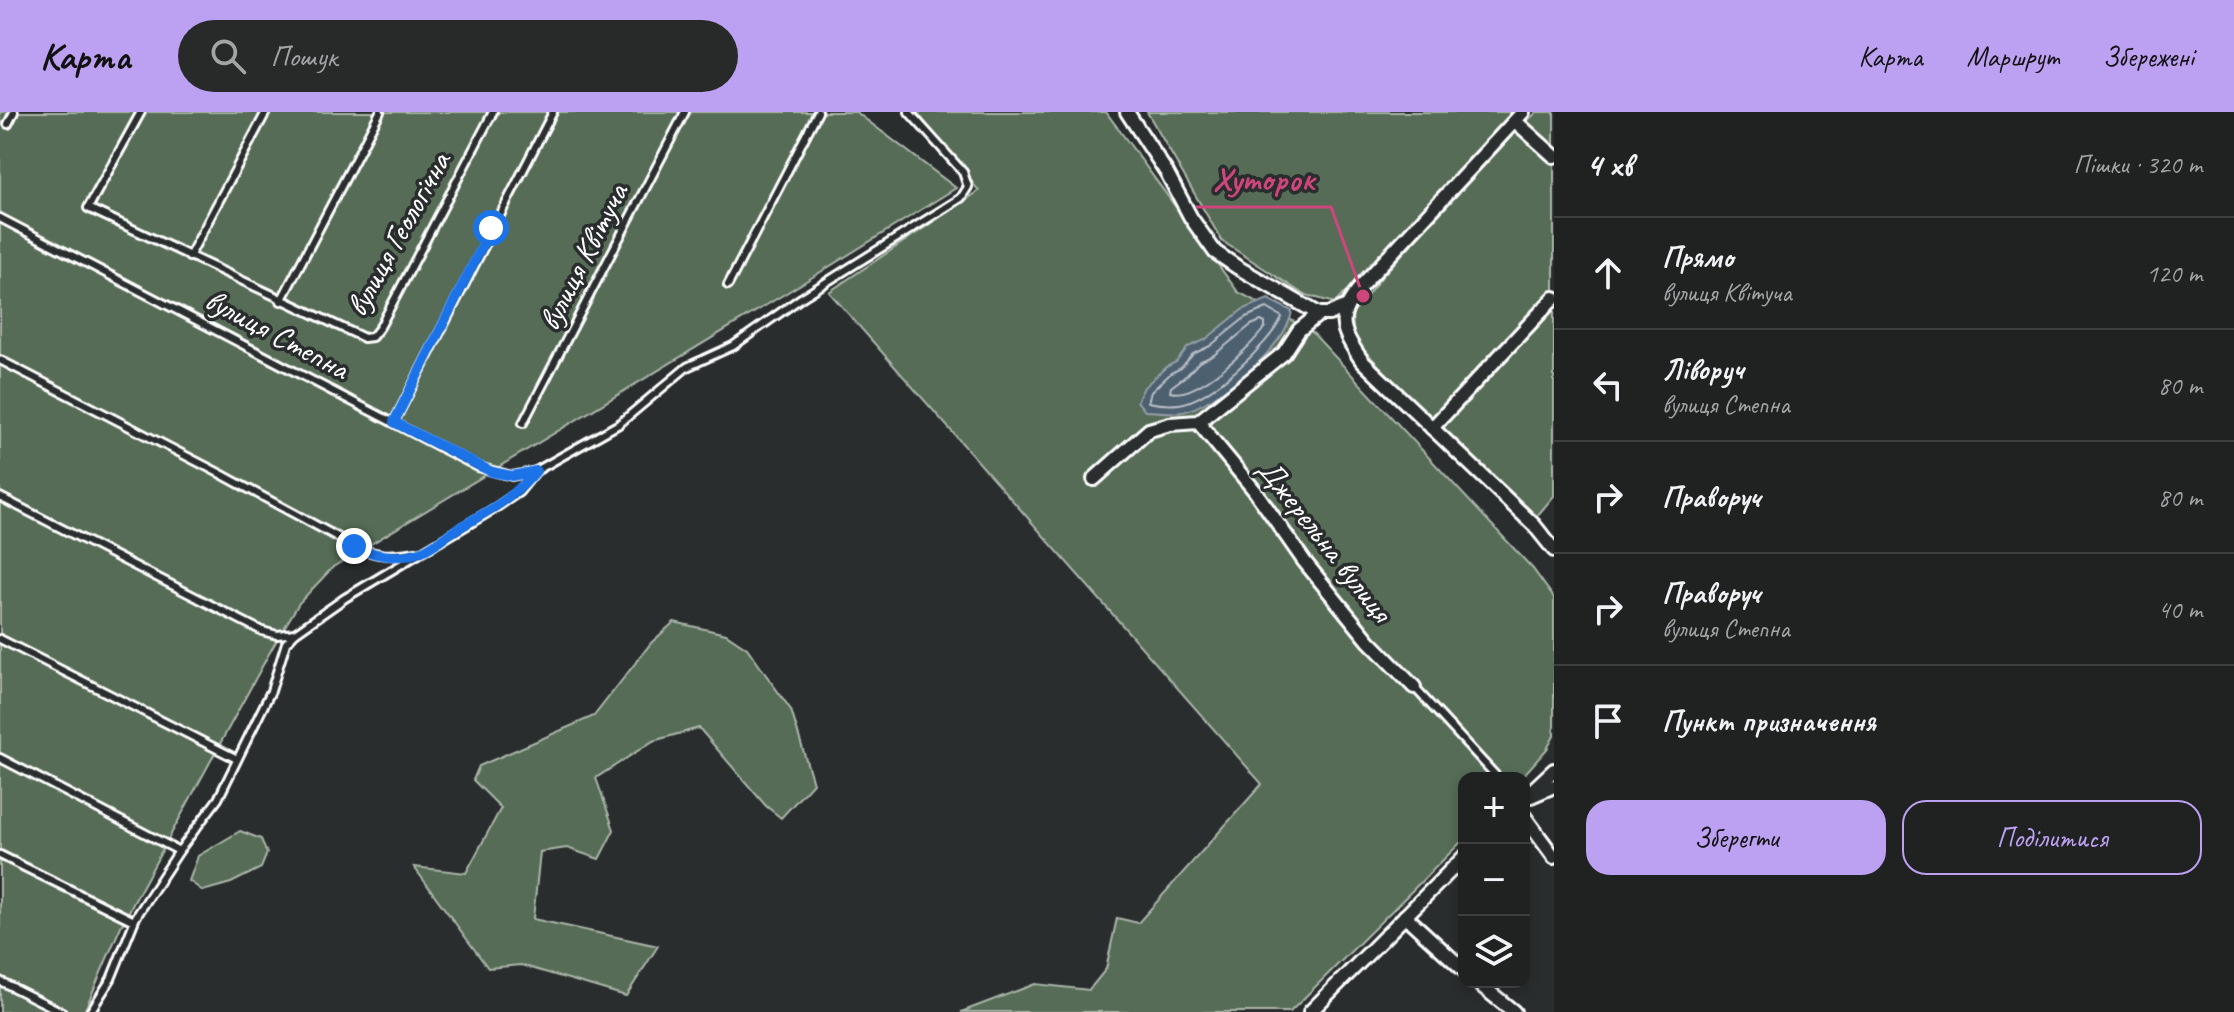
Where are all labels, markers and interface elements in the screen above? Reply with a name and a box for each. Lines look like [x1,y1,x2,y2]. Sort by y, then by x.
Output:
search box [178,20,738,92]
text: Карта [40,33,130,80]
icon: search [206,34,250,78]
text: Пошук [270,37,337,75]
text: Карта [1858,39,1922,74]
text: Маршрут [1966,39,2059,74]
text: Збережені [2103,39,2194,74]
street label: вулиця Геологічна [336,143,461,323]
text: 4 хв [1586,143,1632,186]
text: Пішки · 320 m [2074,148,2202,181]
callout: Хуторок [1196,149,1331,207]
text: Хуторок [1213,157,1317,200]
street label: вулиця Квітуча [529,175,638,337]
route start [473,210,509,246]
text: Прямо [1662,238,1733,276]
icon: ahead [1586,251,1630,295]
text: 120 m [2146,257,2202,290]
text: вулиця Квітуча [1662,276,1792,309]
street label: вулиця Степна [198,279,358,390]
text: Ліворуч [1662,350,1743,388]
icon: left [1586,363,1630,407]
text: 80 m [2158,369,2202,402]
text: вулиця Степна [1662,388,1790,421]
street label: Джерельна вулиця [1248,450,1403,632]
icon: right [1586,475,1630,519]
text: Праворуч [1662,478,1760,516]
text: 80 m [2158,481,2202,514]
route end [336,528,372,564]
text: Праворуч [1662,574,1760,612]
icon: right [1586,587,1630,631]
text: 40 m [2158,593,2202,626]
text: вулиця Степна [1662,612,1790,645]
icon: arrive [1586,699,1630,743]
text: Пункт призначення [1662,702,1876,740]
map controls [1458,772,1530,988]
button: + [1458,772,1530,844]
button: Зберегти [1586,800,1886,875]
button: Поділитися [1902,800,2202,875]
button: − [1458,844,1530,916]
button: layers [1458,916,1530,988]

